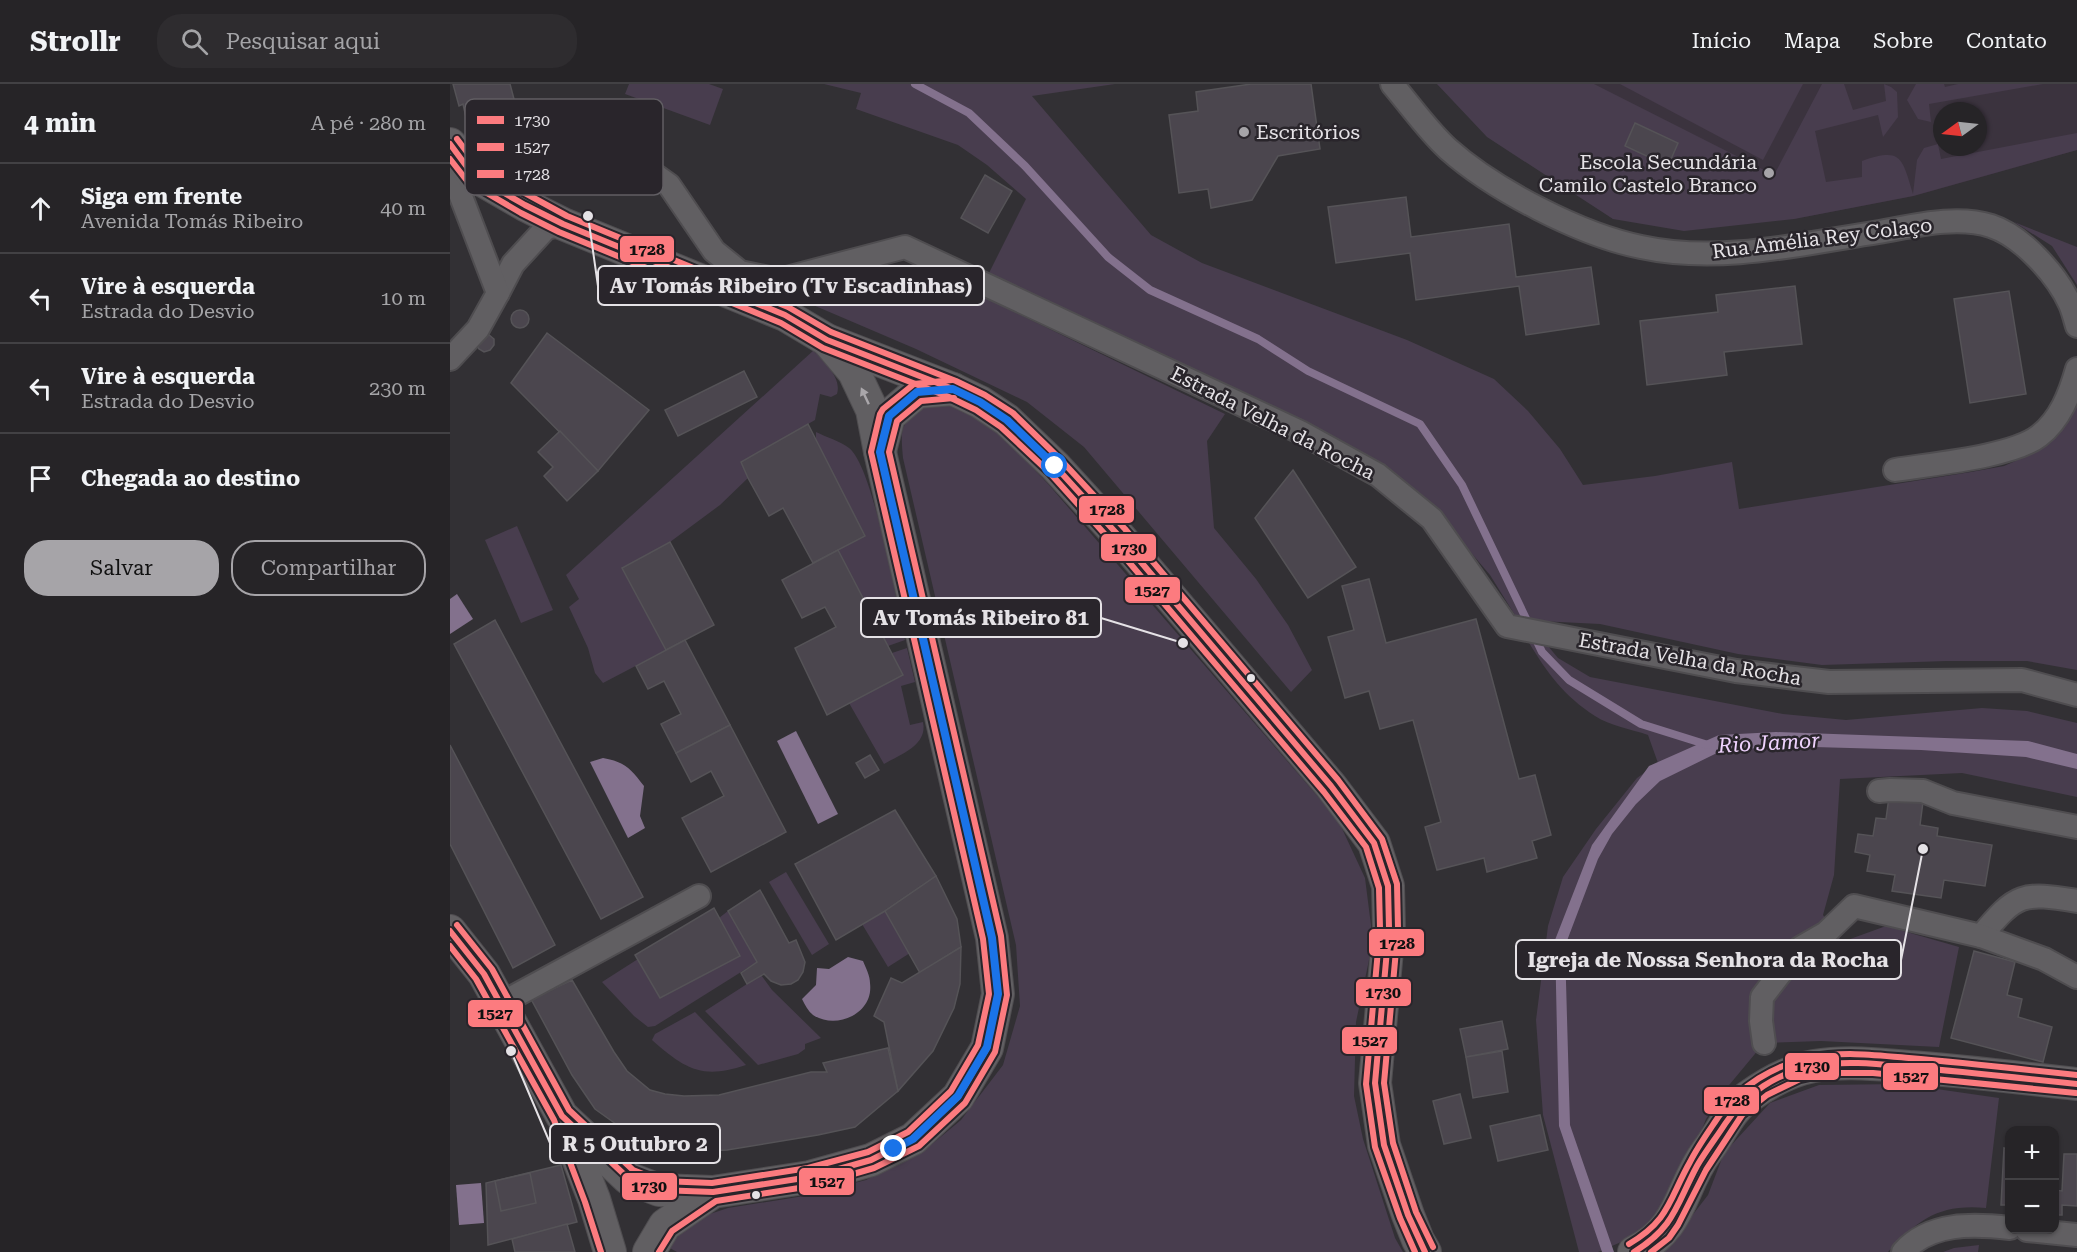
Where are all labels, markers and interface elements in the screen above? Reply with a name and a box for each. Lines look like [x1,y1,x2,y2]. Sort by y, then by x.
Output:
search box [157,14,577,68]
text: Strollr [30,25,121,58]
icon: search [178,25,211,58]
text: Pesquisar aqui [226,29,380,54]
text: Início [1692,29,1751,53]
text: Mapa [1784,29,1840,53]
text: Sobre [1873,29,1933,53]
text: Contato [1966,29,2047,53]
legend [465,99,663,195]
north arrow [1933,102,1987,156]
text: 4 min [24,108,96,138]
text: A pé · 280 m [311,111,426,135]
text: 1730 [514,111,550,130]
place label: Escritórios [1256,120,1360,144]
marker: Escritórios [1237,125,1251,139]
text: 1527 [514,138,550,157]
place label: Escola Secundária Camilo Castelo Branco [1539,150,1757,197]
text: 1728 [514,165,550,184]
marker: Escola Secundária Camilo Castelo Branco [1762,166,1776,180]
text: Siga em frente [81,184,242,209]
icon: ahead [24,192,57,225]
text: 40 m [380,196,426,220]
text: Avenida Tomás Ribeiro [81,209,303,233]
street label: Rua Amélia Rey Colaço [1711,213,1933,263]
line badge: 1728 [619,235,675,263]
text: 1728 [629,240,665,259]
callout: Av Tomás Ribeiro (Tv Escadinhas) [598,266,984,305]
text: Vire à esquerda [81,274,255,299]
text: Av Tomás Ribeiro (Tv Escadinhas) [610,274,972,298]
icon: left [24,282,57,315]
text: 10 m [380,286,426,310]
text: Estrada do Desvio [81,299,255,323]
street label: Estrada Velha da Rocha [1167,361,1379,485]
text: Vire à esquerda [81,364,255,389]
icon: left [24,372,57,405]
text: 230 m [369,376,426,400]
one-way arrow [860,386,870,404]
text: Estrada do Desvio [81,389,255,413]
route start [1041,452,1067,478]
icon: arrive [24,462,57,495]
text: Chegada ao destino [81,466,300,491]
line badge: 1728 [1078,495,1135,524]
text: 1728 [1089,500,1125,519]
line badge: 1730 [1100,533,1157,562]
text: 1730 [1111,539,1147,558]
button: Salvar [24,540,219,596]
button: Compartilhar [231,540,426,596]
line badge: 1527 [1124,576,1181,604]
text: 1527 [1134,581,1170,600]
callout: Av Tomás Ribeiro 81 [861,598,1101,637]
text: Av Tomás Ribeiro 81 [873,606,1089,630]
street label: Estrada Velha da Rocha [1577,628,1803,690]
unlabelled marker [1245,672,1257,684]
water label: Rio Jamor [1716,728,1821,758]
line badge: 1728 [1368,928,1425,957]
text: 1728 [1379,934,1415,953]
callout: Igreja de Nossa Senhora da Rocha [1516,940,1901,979]
text: Igreja de Nossa Senhora da Rocha [1527,948,1889,972]
line badge: 1730 [1355,978,1412,1007]
text: 1730 [1365,983,1401,1002]
line badge: 1527 [467,999,524,1028]
text: 1527 [477,1004,513,1023]
line badge: 1527 [1341,1026,1398,1055]
text: 1527 [1352,1031,1388,1050]
line badge: 1730 [1784,1052,1840,1081]
text: 1730 [1794,1057,1830,1076]
line badge: 1527 [1882,1062,1939,1091]
text: 1527 [1893,1067,1929,1086]
line badge: 1728 [1703,1086,1760,1115]
text: 1728 [1714,1091,1750,1110]
callout: R 5 Outubro 2 [550,1124,720,1163]
map controls [2005,1126,2059,1234]
button: + [2005,1126,2059,1180]
text: R 5 Outubro 2 [562,1132,708,1156]
route end [880,1135,906,1161]
line badge: 1527 [798,1167,855,1196]
line badge: 1730 [621,1172,678,1201]
text: 1527 [809,1172,845,1191]
text: 1730 [631,1177,667,1196]
button: − [2005,1180,2059,1234]
unlabelled marker [750,1189,762,1201]

